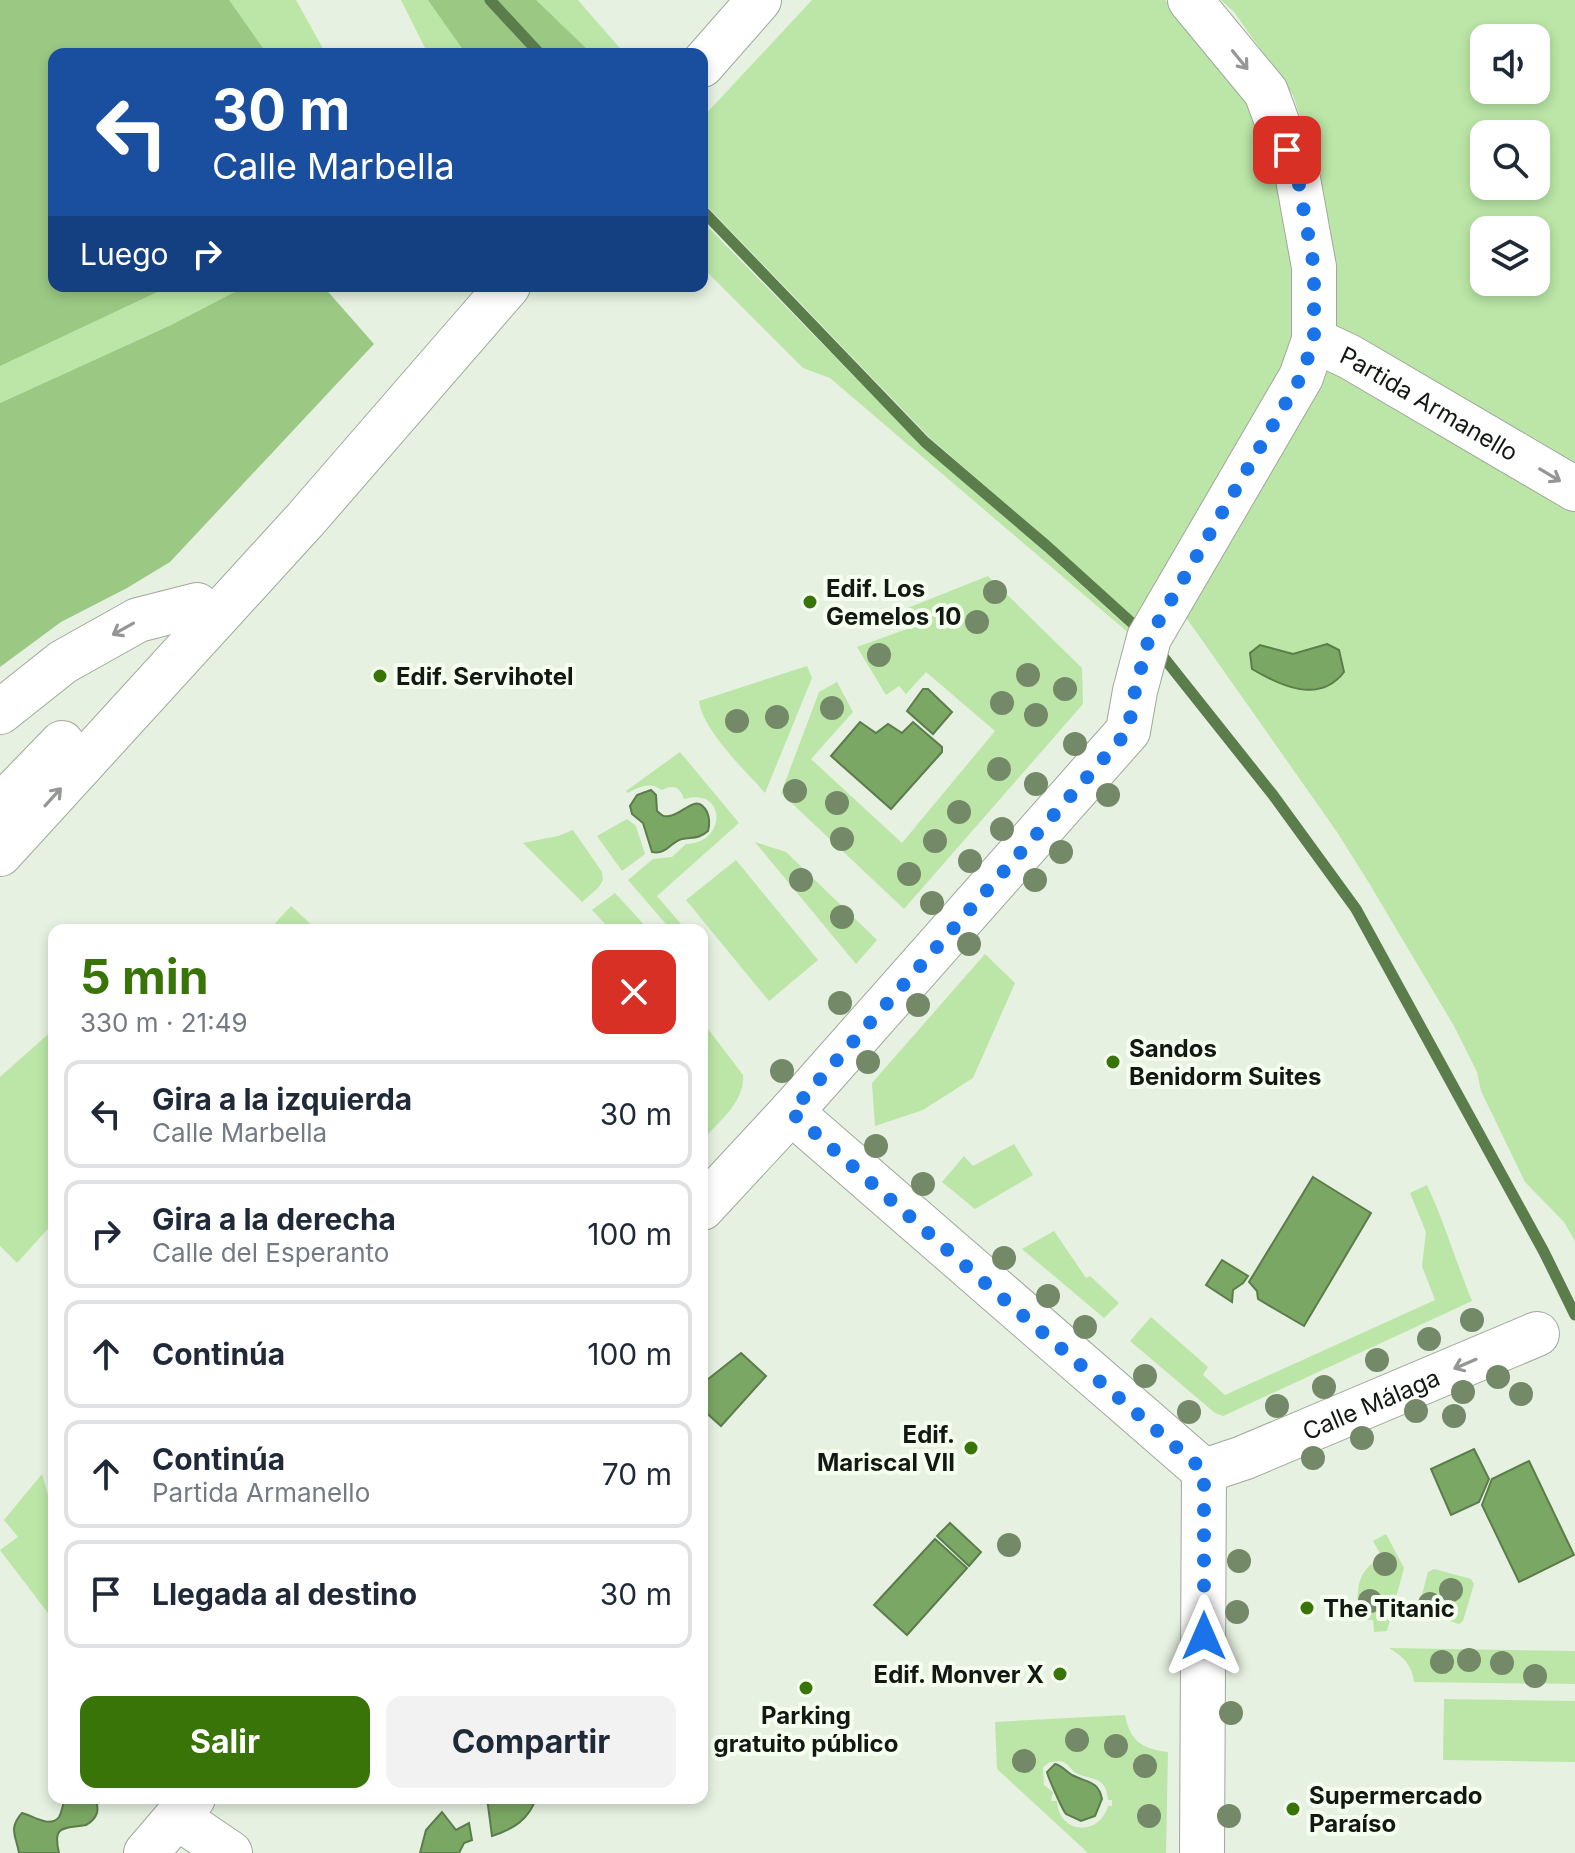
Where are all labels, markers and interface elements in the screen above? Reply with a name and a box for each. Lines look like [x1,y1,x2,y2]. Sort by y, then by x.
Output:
map controls [1470,24,1550,296]
button: sound [1470,24,1550,104]
one-way arrow [1232,49,1249,70]
text: 30 m [212,76,350,144]
icon: left [80,80,184,184]
pin [1253,116,1321,184]
button: search [1470,120,1550,200]
icon: arrive [1265,128,1309,172]
text: Calle Marbella [212,144,455,188]
button: layers [1470,216,1550,296]
icon: right [185,232,229,276]
text: Luego [80,236,169,272]
street label: Partida Armanello [1336,340,1523,467]
one-way arrow [1538,467,1561,483]
place label: Edif. Los Gemelos 10 [826,574,961,631]
marker: Edif. Los Gemelos 10 [801,593,819,611]
one-way arrow [112,621,135,637]
place label: Edif. Servihotel [396,662,573,691]
marker: Edif. Servihotel [371,667,389,685]
one-way arrow [43,787,61,807]
text: 5 min [80,947,209,1006]
button: close [592,950,676,1034]
text: 330 m · 21:49 [80,1007,248,1038]
place label: Sandos Benidorm Suites [1129,1034,1321,1091]
marker: Sandos Benidorm Suites [1104,1053,1122,1071]
text: Gira a la izquierda [152,1081,412,1117]
icon: left [84,1092,128,1136]
text: 30 m [600,1096,672,1132]
text: Calle Marbella [152,1117,327,1148]
text: Gira a la derecha [152,1201,396,1237]
icon: right [84,1212,128,1256]
text: 100 m [587,1216,672,1252]
text: Calle del Esperanto [152,1237,389,1268]
icon: ahead [84,1332,128,1376]
text: Continúa [152,1336,285,1372]
text: 100 m [587,1336,672,1372]
one-way arrow [1453,1358,1478,1373]
street label: Calle Málaga [1298,1362,1444,1446]
place label: Edif. Mariscal VII [817,1420,955,1477]
marker: Edif. Mariscal VII [962,1439,980,1457]
text: Continúa [152,1441,285,1477]
icon: ahead [84,1452,128,1496]
text: 70 m [602,1456,672,1492]
text: Partida Armanello [152,1477,370,1508]
icon: arrive [84,1572,128,1616]
text: Llegada al destino [152,1576,417,1612]
text: 30 m [600,1576,672,1612]
position arrow [1162,1594,1246,1678]
place label: The Titanic [1323,1594,1455,1623]
marker: The Titanic [1298,1599,1316,1617]
place label: Edif. Monver X [874,1660,1044,1689]
marker: Edif. Monver X [1051,1665,1069,1683]
marker: Parking gratuito público [797,1679,815,1697]
button: Salir [80,1696,370,1788]
button: Compartir [386,1696,676,1788]
place label: Parking gratuito público [714,1701,898,1758]
place label: Supermercado Paraíso [1309,1781,1483,1838]
marker: Supermercado Paraíso [1284,1800,1302,1818]

